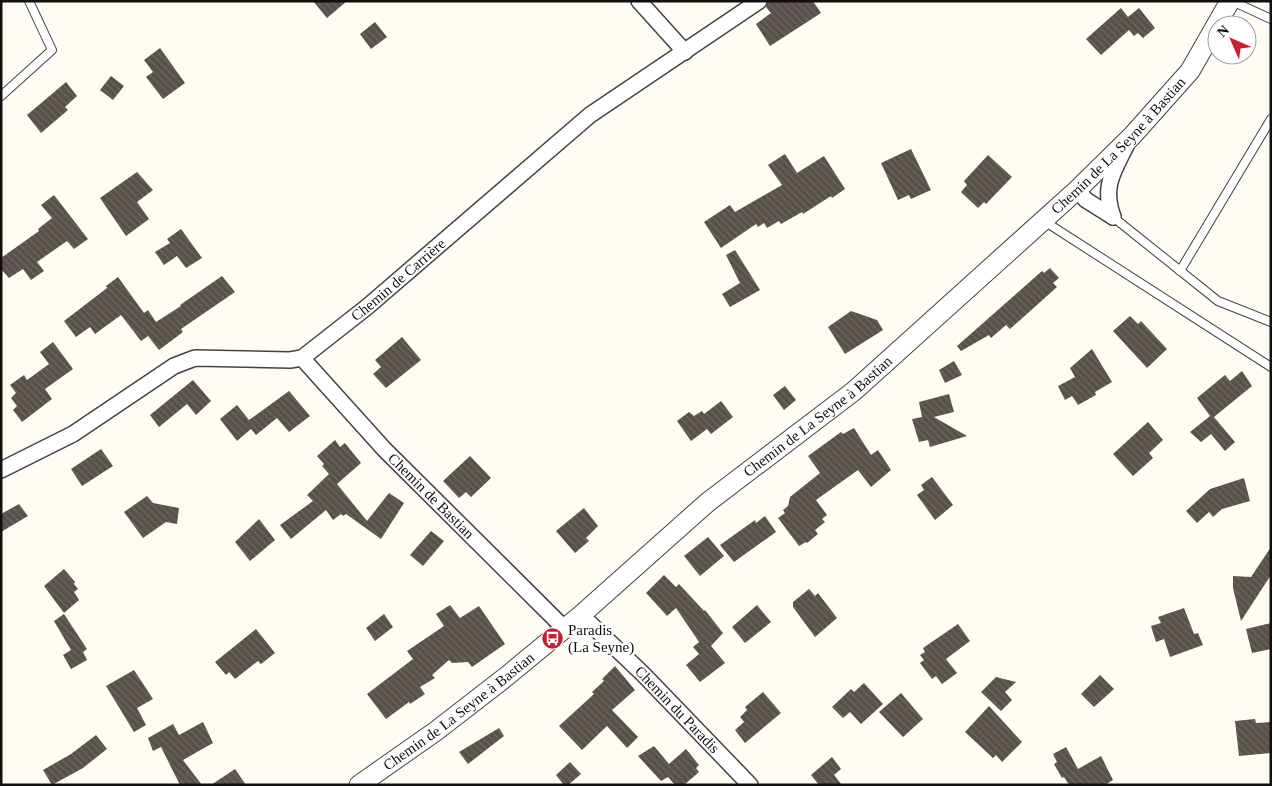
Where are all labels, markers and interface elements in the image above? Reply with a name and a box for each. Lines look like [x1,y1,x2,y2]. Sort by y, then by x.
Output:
north arrow [1207,15,1257,65]
text: N [1214,22,1232,40]
street label: Chemin de La Seyne à Bastian [1048,74,1189,217]
street label: Chemin de Carrière [348,235,449,324]
street label: Chemin de La Seyne à Bastian [740,352,896,480]
street label: Chemin de Bastian [385,450,478,542]
place label: Paradis (La Seyne) [568,622,634,656]
bus stop icon: Paradis (La Seyne) [540,627,564,651]
street label: Chemin de La Seyne à Bastian [380,649,538,773]
street label: Chemin du Paradis [632,663,723,756]

